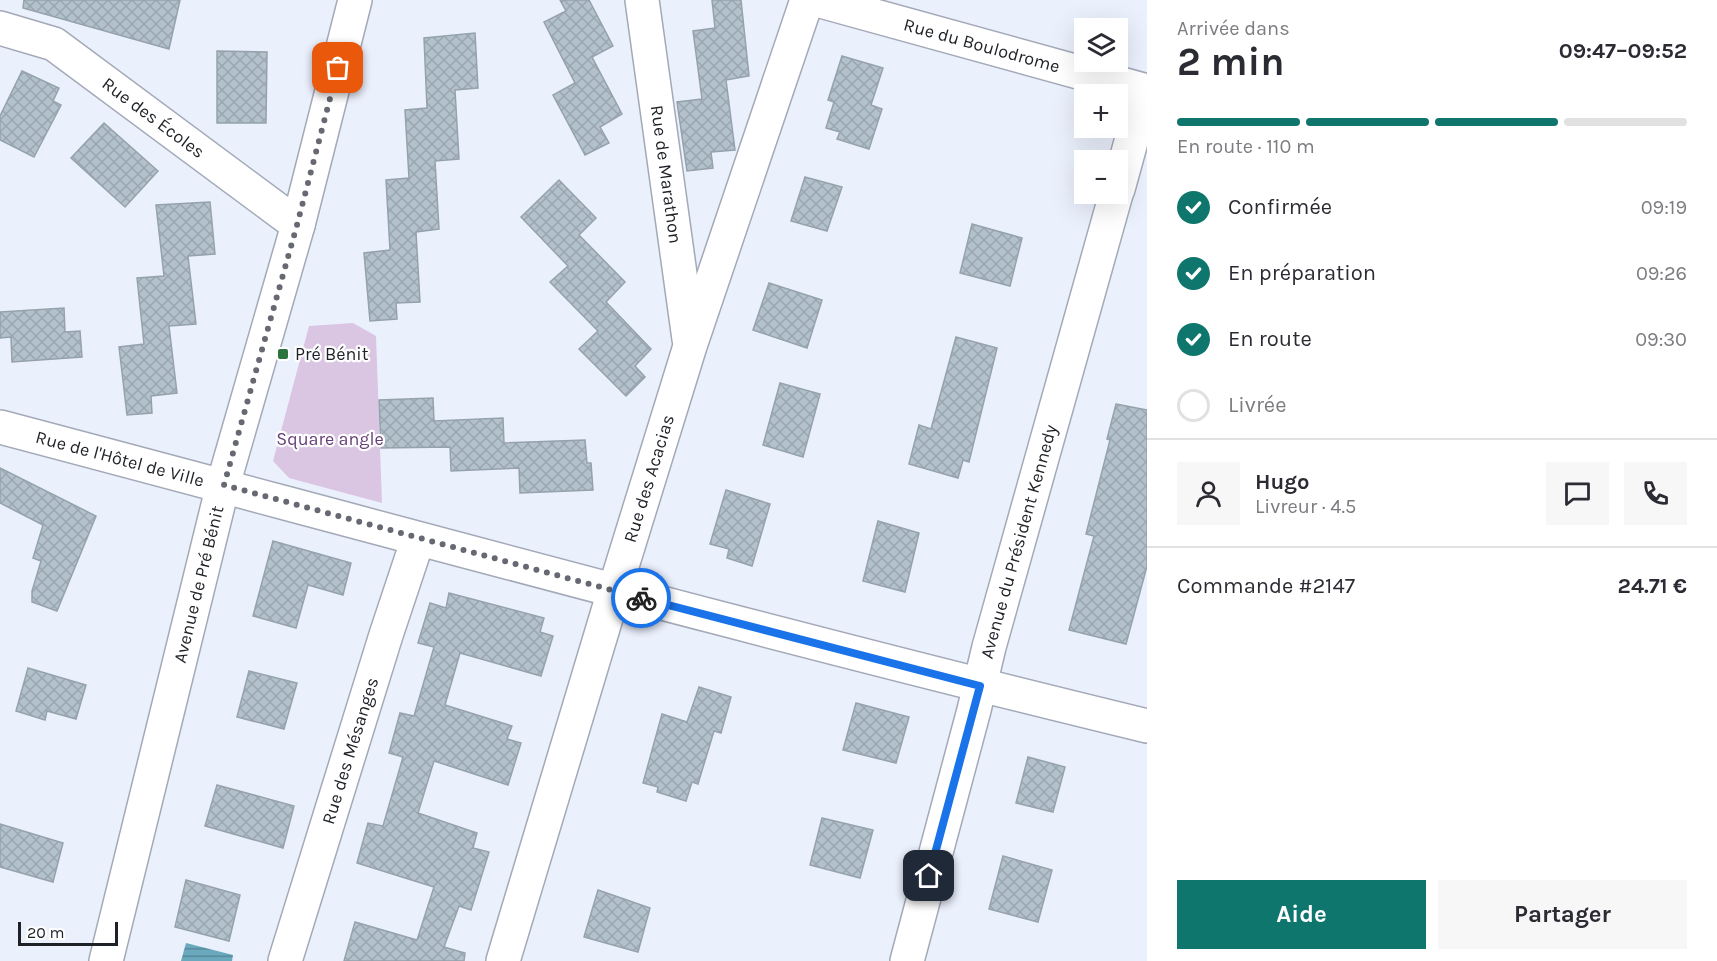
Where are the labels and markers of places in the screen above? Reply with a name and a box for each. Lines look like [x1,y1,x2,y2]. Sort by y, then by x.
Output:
pin [312,42,363,93]
place label: Pré Bénit [295,343,369,365]
marker: Pré Bénit [276,347,290,361]
pin [903,850,954,901]

